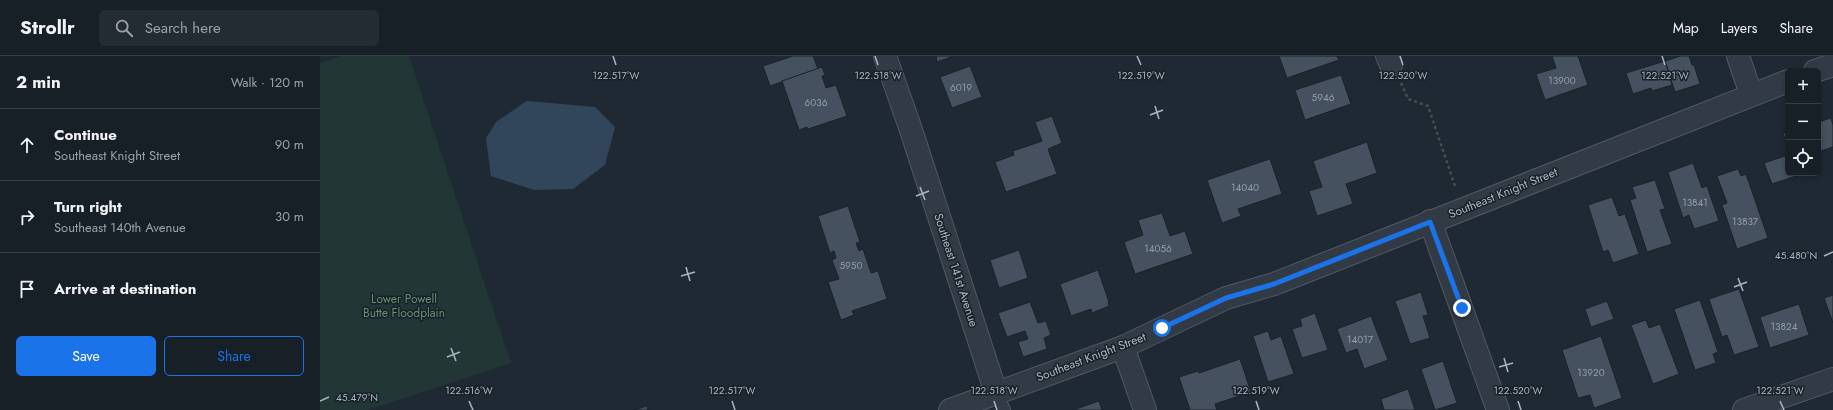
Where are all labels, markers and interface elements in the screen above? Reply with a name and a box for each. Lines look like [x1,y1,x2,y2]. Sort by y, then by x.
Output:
search box [99,10,379,46]
text: Strollr [20,14,75,41]
icon: search [113,17,135,39]
text: Search here [145,17,221,39]
text: Map [1673,18,1699,38]
text: Layers [1721,18,1757,38]
text: Share [1779,18,1813,38]
text: 122.517°W [593,68,640,83]
text: 122.518°W [854,68,902,83]
text: 122.519°W [1117,68,1165,83]
text: 122.520°W [1379,68,1428,83]
text: 122.521°W [1641,68,1689,83]
map controls [1785,68,1821,176]
button: + [1785,68,1821,104]
text: 2 min [16,70,61,94]
text: Walk · 120 m [231,73,304,92]
house number: 13900 [1548,73,1576,88]
house number: 6019 [950,80,972,95]
house number: 5946 [1312,90,1335,105]
house number: 6036 [805,95,828,110]
button: − [1785,104,1821,140]
text: Continue [54,124,117,146]
icon: ahead [16,134,38,156]
text: 90 m [275,135,304,154]
button: locate [1785,140,1821,176]
text: Southeast Knight Street [54,146,180,165]
street label: Southeast Knight Street [1446,163,1560,223]
house number: 14040 [1231,180,1259,195]
house number: 13841 [1682,195,1708,210]
text: Turn right [54,196,122,218]
icon: right [16,206,38,228]
text: 30 m [275,207,304,226]
street label: Southeast 141st Avenue [929,211,983,329]
house number: 13837 [1732,214,1759,229]
text: Southeast 140th Avenue [54,218,186,237]
house number: 14056 [1144,241,1172,256]
text: 45.480°N [1775,248,1817,263]
house number: 5950 [839,258,863,273]
icon: arrive [16,278,38,300]
text: Arrive at destination [54,278,196,300]
park label: Lower Powell Butte Floodplain [363,290,445,322]
route end [1453,299,1471,317]
route start [1153,319,1171,337]
house number: 13824 [1771,319,1798,334]
street label: Southeast Knight Street [1033,328,1149,386]
house number: 14017 [1347,332,1374,347]
button: Save [16,336,156,376]
button: Share [164,336,304,376]
house number: 13920 [1577,365,1605,380]
text: 122.516°W [445,383,493,398]
text: 122.517°W [709,383,756,398]
text: 122.518°W [970,383,1018,398]
text: 122.519°W [1232,383,1280,398]
text: 122.520°W [1494,383,1543,398]
text: 122.521°W [1756,383,1804,398]
text: 45.479°N [336,390,378,405]

